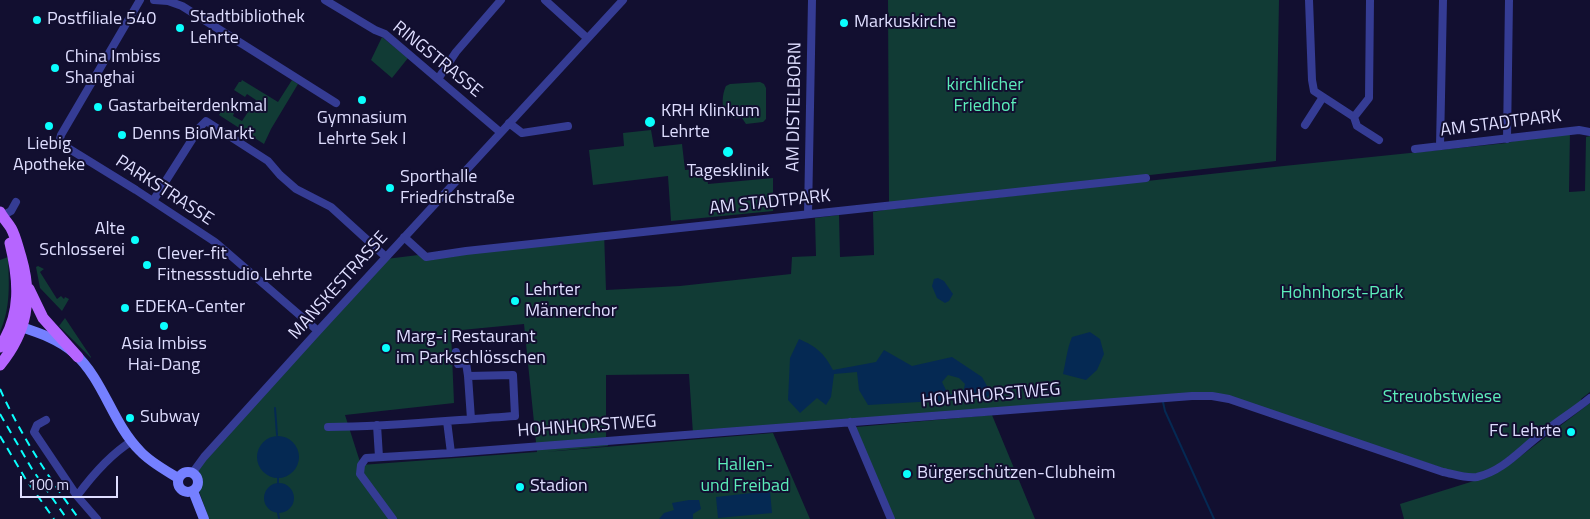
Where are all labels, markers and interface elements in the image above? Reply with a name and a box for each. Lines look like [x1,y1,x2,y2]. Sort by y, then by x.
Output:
place label: Stadtbibliothek Lehrte [190,7,305,50]
place label: Postfiliale 540 [47,9,156,31]
place label: Markuskirche [854,12,956,34]
marker: Postfiliale 540 [31,14,43,26]
street label: RINGSTRASSE [388,17,486,103]
marker: Markuskirche [838,17,850,29]
marker: Stadtbibliothek Lehrte [174,22,186,34]
street label: AM DISTELBORN [783,42,807,172]
place label: China Imbiss Shanghai [65,47,161,90]
marker: China Imbiss Shanghai [49,62,61,74]
park label: kirchlicher Friedhof [946,75,1024,118]
marker: Gymnasium Lehrte Sek I [356,94,368,106]
place label: Gastarbeiterdenkmal [108,96,267,118]
marker: Gastarbeiterdenkmal [92,101,104,113]
place label: KRH Klinkum Lehrte [661,101,760,144]
street label: AM STADTPARK [1439,106,1563,142]
place label: Gymnasium Lehrte Sek I [317,108,407,150]
marker: KRH Klinkum Lehrte [643,115,657,129]
marker: Liebig Apotheke [43,120,55,132]
place label: Denns BioMarkt [132,124,254,146]
marker: Denns BioMarkt [116,129,128,141]
place label: Liebig Apotheke [13,134,85,176]
marker: Tagesklinik [721,145,735,159]
street label: PARKSTRASSE [111,151,217,231]
place label: Tagesklinik [687,161,769,183]
place label: Sporthalle Friedrichstraße [400,167,515,210]
marker: Sporthalle Friedrichstraße [384,182,396,194]
street label: AM STADTPARK [708,186,832,220]
place label: Alte Schlosserei [39,219,125,262]
street label: MANSKESTRASSE [285,227,393,345]
marker: Alte Schlosserei [129,234,141,246]
place label: Clever-fit Fitnessstudio Lehrte [157,244,312,286]
marker: Clever-fit Fitnessstudio Lehrte [141,259,153,271]
place label: Lehrter Männerchor [525,280,617,322]
park label: Hohnhorst-Park [1281,283,1403,305]
marker: Lehrter Männerchor [509,295,521,307]
place label: EDEKA-Center [135,297,245,319]
marker: EDEKA-Center [119,302,131,314]
marker: Asia Imbiss Hai-Dang [158,320,170,332]
place label: Marg-i Restaurant im Parkschlösschen [396,327,546,369]
place label: Asia Imbiss Hai-Dang [121,334,207,376]
marker: Marg-i Restaurant im Parkschlösschen [380,342,392,354]
street label: HOHNHORSTWEG [921,379,1061,413]
park label: Streuobstwiese [1383,387,1501,409]
place label: Subway [140,407,200,429]
street label: HOHNHORSTWEG [517,411,657,443]
marker: Subway [124,412,136,424]
place label: FC Lehrte [1489,421,1561,443]
marker: FC Lehrte [1565,426,1577,438]
park label: Hallen- und Freibad [701,455,789,498]
place label: Bürgerschützen-Clubheim [917,463,1116,485]
scale bar [22,466,120,498]
marker: Bürgerschützen-Clubheim [901,468,913,480]
text: 100 m [28,473,69,496]
place label: Stadion [530,476,588,498]
marker: Stadion [514,481,526,493]

